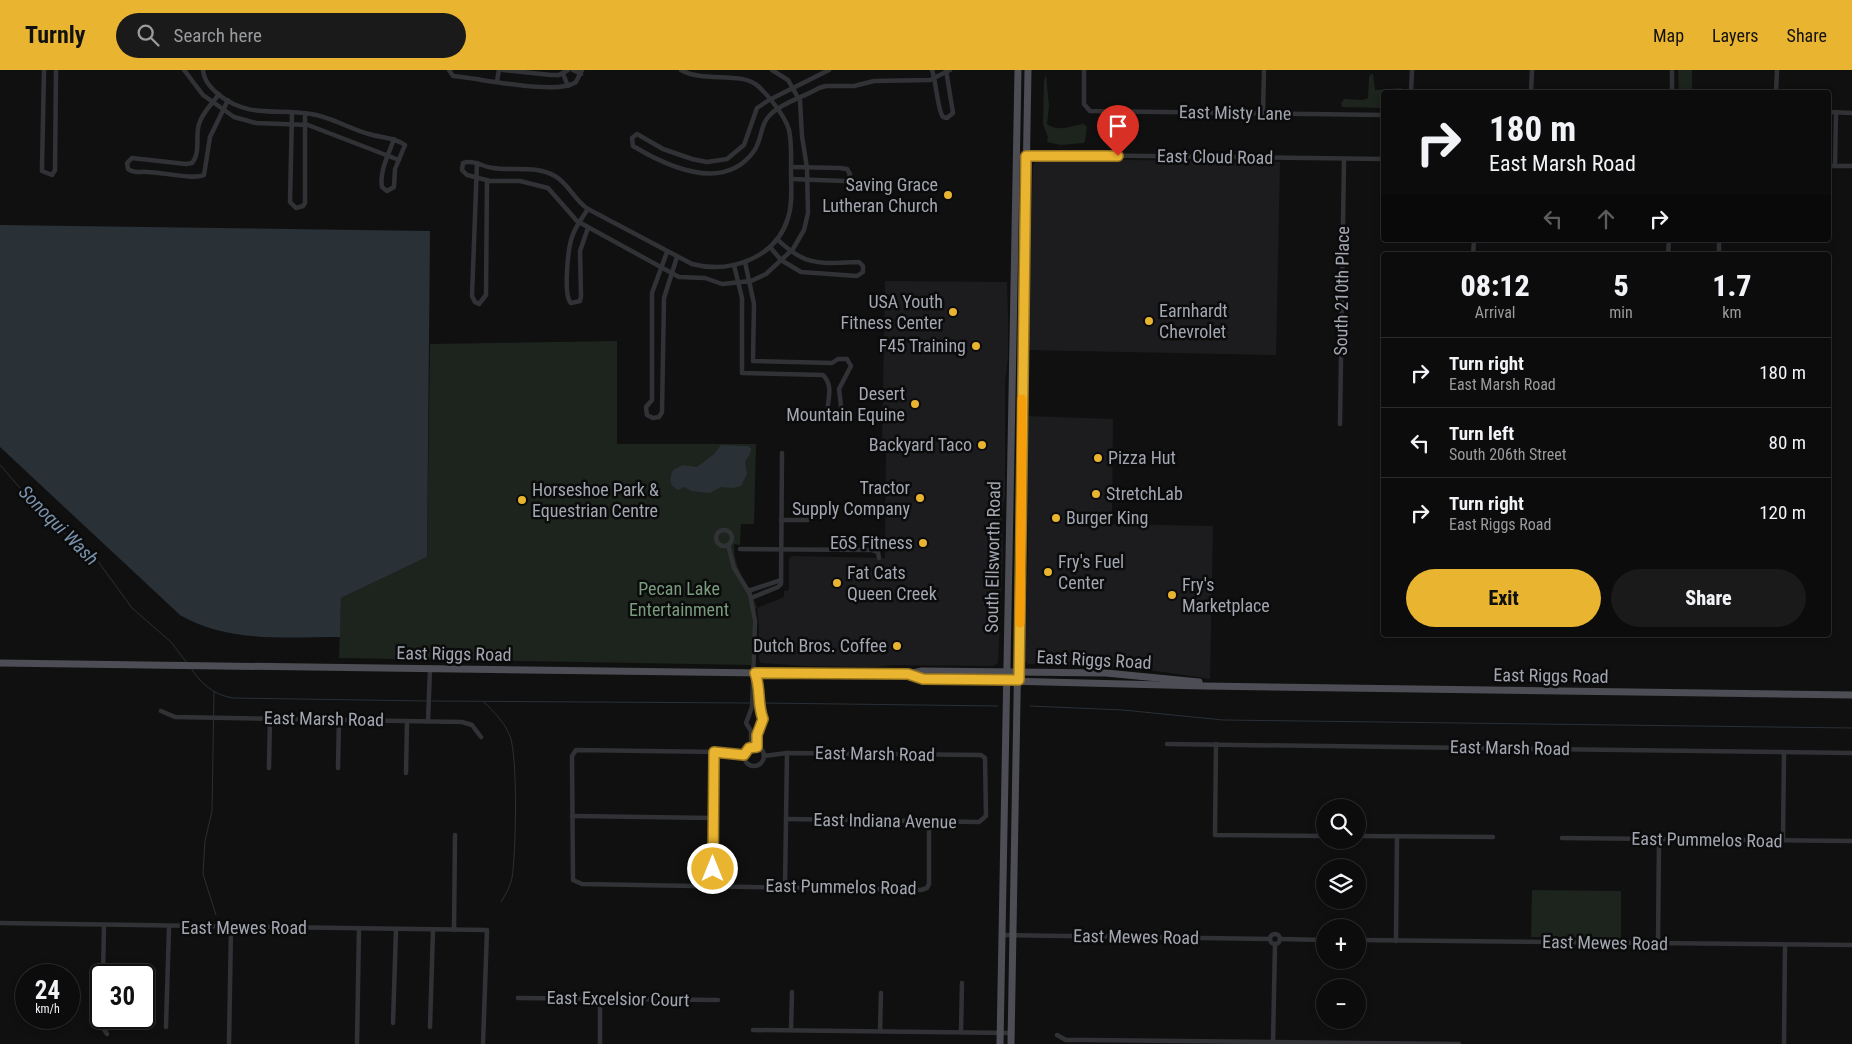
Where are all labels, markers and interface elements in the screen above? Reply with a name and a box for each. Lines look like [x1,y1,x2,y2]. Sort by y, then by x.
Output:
search box [116,13,466,58]
text: Turnly [25,21,86,49]
icon: search [134,21,162,49]
text: Search here [174,24,262,47]
text: Map [1653,25,1684,46]
text: Layers [1712,25,1759,46]
text: Share [1787,25,1827,46]
street label: East Misty Lane [1179,101,1291,124]
pin [1097,105,1139,156]
text: 180 m [1489,109,1576,150]
icon: right [1406,110,1471,175]
icon: arrive [1104,112,1132,140]
street label: East Cloud Road [1157,145,1273,168]
text: East Marsh Road [1489,151,1636,176]
place label: Saving Grace Lutheran Church [822,174,938,216]
marker: Saving Grace Lutheran Church [942,189,954,201]
icon: left [1539,205,1567,233]
icon: ahead [1592,205,1620,233]
icon: right [1645,205,1673,233]
street label: South 210th Place [1330,226,1353,356]
text: 08:12 [1460,268,1530,303]
text: 5 [1613,268,1629,303]
text: 1.7 [1712,268,1752,303]
place label: USA Youth Fitness Center [841,291,944,333]
place label: Earnhardt Chevrolet [1159,300,1228,342]
text: Arrival [1475,303,1516,322]
text: min [1609,303,1633,322]
text: km [1722,303,1741,322]
marker: USA Youth Fitness Center [947,306,959,318]
marker: Earnhardt Chevrolet [1143,315,1155,327]
place label: F45 Training [879,335,966,356]
marker: F45 Training [970,340,982,352]
text: Turn right [1449,352,1524,375]
icon: right [1406,359,1434,387]
text: 180 m [1759,361,1806,384]
text: East Marsh Road [1449,375,1556,394]
place label: Desert Mountain Equine [786,383,905,425]
marker: Desert Mountain Equine [909,398,921,410]
text: Turn left [1449,422,1514,445]
icon: left [1406,429,1434,457]
text: 80 m [1769,431,1806,454]
place label: Backyard Taco [869,434,972,455]
marker: Backyard Taco [976,439,988,451]
text: South 206th Street [1449,445,1567,464]
place label: Pizza Hut [1108,447,1176,468]
marker: Pizza Hut [1092,452,1104,464]
place label: Tractor Supply Company [792,477,911,519]
place label: Horseshoe Park & Equestrian Centre [532,479,659,521]
water label: Sonoqui Wash [14,481,103,570]
street label: South Ellsworth Road [981,481,1004,633]
place label: StretchLab [1106,483,1183,504]
marker: StretchLab [1090,488,1102,500]
marker: Tractor Supply Company [914,492,926,504]
text: Turn right [1449,492,1524,515]
marker: Horseshoe Park & Equestrian Centre [516,494,528,506]
icon: right [1406,499,1434,527]
text: 120 m [1759,501,1806,524]
place label: Burger King [1066,507,1148,528]
marker: Burger King [1050,512,1062,524]
text: East Riggs Road [1449,515,1551,534]
place label: EōS Fitness [830,532,913,553]
marker: EōS Fitness [917,537,929,549]
place label: Fry's Fuel Center [1058,551,1124,593]
place label: Fat Cats Queen Creek [847,562,937,604]
marker: Fry's Fuel Center [1042,566,1054,578]
button: Exit [1406,569,1601,627]
button: Share [1611,569,1806,627]
place label: Fry's Marketplace [1182,574,1270,616]
marker: Fat Cats Queen Creek [831,577,843,589]
park label: Pecan Lake Entertainment [629,578,729,620]
marker: Fry's Marketplace [1166,589,1178,601]
place label: Dutch Bros. Coffee [753,635,887,656]
marker: Dutch Bros. Coffee [891,640,903,652]
street label: East Riggs Road [396,642,512,665]
street label: East Riggs Road [1036,646,1152,673]
street label: East Riggs Road [1493,664,1609,687]
street label: East Marsh Road [264,707,384,730]
street label: East Marsh Road [1450,736,1570,759]
street label: East Marsh Road [815,742,935,765]
map controls [1316,799,1366,1029]
button: search [1316,799,1366,849]
street label: East Indiana Avenue [813,809,957,832]
street label: East Pummelos Road [1631,828,1783,851]
position arrow [686,842,738,894]
button: layers [1316,859,1366,909]
street label: East Pummelos Road [765,875,917,898]
street label: East Mewes Road [181,917,307,938]
button: + [1316,919,1366,969]
street label: East Mewes Road [1073,925,1199,948]
street label: East Mewes Road [1542,931,1668,954]
speed limit sign: 30 [90,964,155,1029]
text: 24 [35,976,60,1005]
button: − [1316,979,1366,1029]
street label: East Excelsior Court [546,987,690,1010]
text: km/h [35,1002,60,1016]

